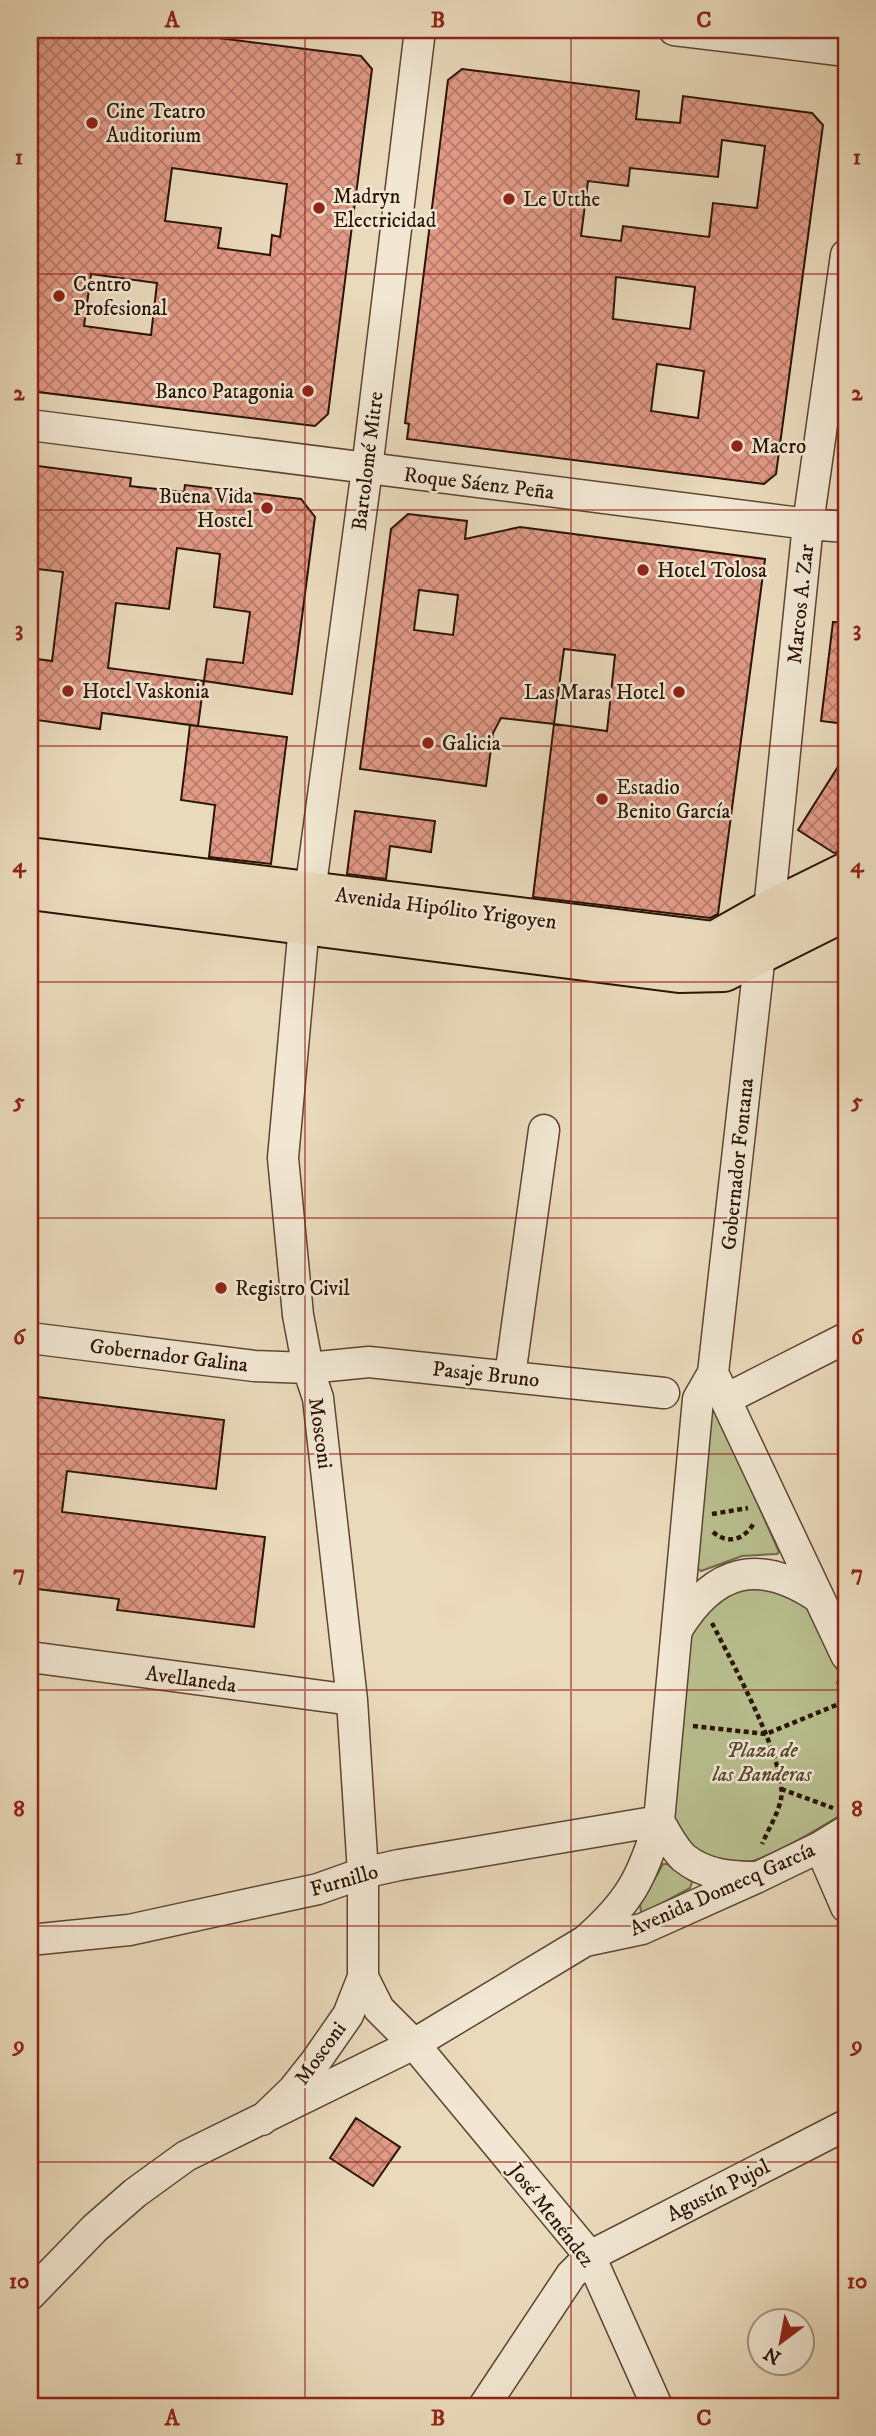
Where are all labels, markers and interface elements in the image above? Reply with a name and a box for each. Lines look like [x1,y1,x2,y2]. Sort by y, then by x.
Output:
text: A [164,6,181,35]
text: B [431,6,445,35]
text: C [696,6,712,35]
place label: Cine Teatro Auditorium [106,99,206,149]
marker: Cine Teatro Auditorium [84,115,100,131]
text: 1 [15,143,23,172]
text: 1 [853,143,861,172]
place label: Madryn Electricidad [333,184,437,234]
place label: Le Utthe [523,187,601,213]
marker: Le Utthe [501,191,517,207]
marker: Madryn Electricidad [311,200,327,216]
place label: Centro Profesional [73,272,168,322]
marker: Centro Profesional [51,288,67,304]
text: 2 [13,379,25,408]
place label: Banco Patagonia [155,379,294,405]
text: 2 [851,379,863,408]
marker: Banco Patagonia [300,383,316,399]
street label: Bartolomé Mitre [347,390,389,532]
place label: Macro [751,434,806,460]
marker: Macro [729,438,745,454]
street label: Roque Sáenz Peña [402,462,556,506]
place label: Buena Vida Hostel [159,484,254,534]
marker: Buena Vida Hostel [259,500,275,516]
street label: Marcos A. Zar [782,543,820,665]
place label: Hotel Tolosa [657,558,767,584]
marker: Hotel Tolosa [635,562,651,578]
text: 3 [15,615,23,644]
text: 3 [853,615,861,644]
place label: Hotel Vaskonia [82,679,209,705]
place label: Las Maras Hotel [524,680,666,706]
marker: Hotel Vaskonia [60,683,76,699]
marker: Las Maras Hotel [671,684,687,700]
place label: Galicia [442,731,501,757]
marker: Galicia [420,735,436,751]
place label: Estadio Benito García [616,775,731,825]
marker: Estadio Benito García [594,791,610,807]
text: 4 [12,851,27,880]
text: 4 [850,851,865,880]
street label: Avenida Hipólito Yrigoyen [334,882,558,935]
street label: Gobernador Fontana [716,1077,760,1251]
text: 5 [12,1087,25,1116]
text: 5 [850,1087,863,1116]
place label: Registro Civil [235,1276,350,1302]
marker: Registro Civil [213,1280,229,1296]
text: 6 [13,1323,27,1352]
text: 6 [851,1323,865,1352]
street label: Gobernador Galina [88,1333,250,1379]
street label: Pasaje Bruno [431,1356,541,1394]
street label: Mosconi [302,1396,338,1470]
text: 7 [13,1559,25,1588]
text: 7 [851,1559,863,1588]
street label: Avellaneda [144,1661,238,1699]
park label: Plaza de las Banderas [711,1738,812,1788]
text: 8 [13,1795,25,1824]
text: 8 [851,1795,863,1824]
street label: Avenida Domecq García [626,1837,819,1942]
street label: Furnillo [307,1859,381,1903]
street label: Mosconi [289,2017,352,2090]
text: 9 [11,2031,25,2060]
text: 9 [849,2031,863,2060]
street label: Agustín Pujol [663,2154,775,2228]
street label: José Menéndez [501,2157,600,2273]
text: 10 [9,2267,29,2296]
text: 10 [847,2267,867,2296]
north arrow [746,2306,816,2376]
text: N [760,2341,785,2369]
text: A [164,2404,181,2433]
text: B [431,2404,445,2433]
text: C [696,2404,712,2433]

